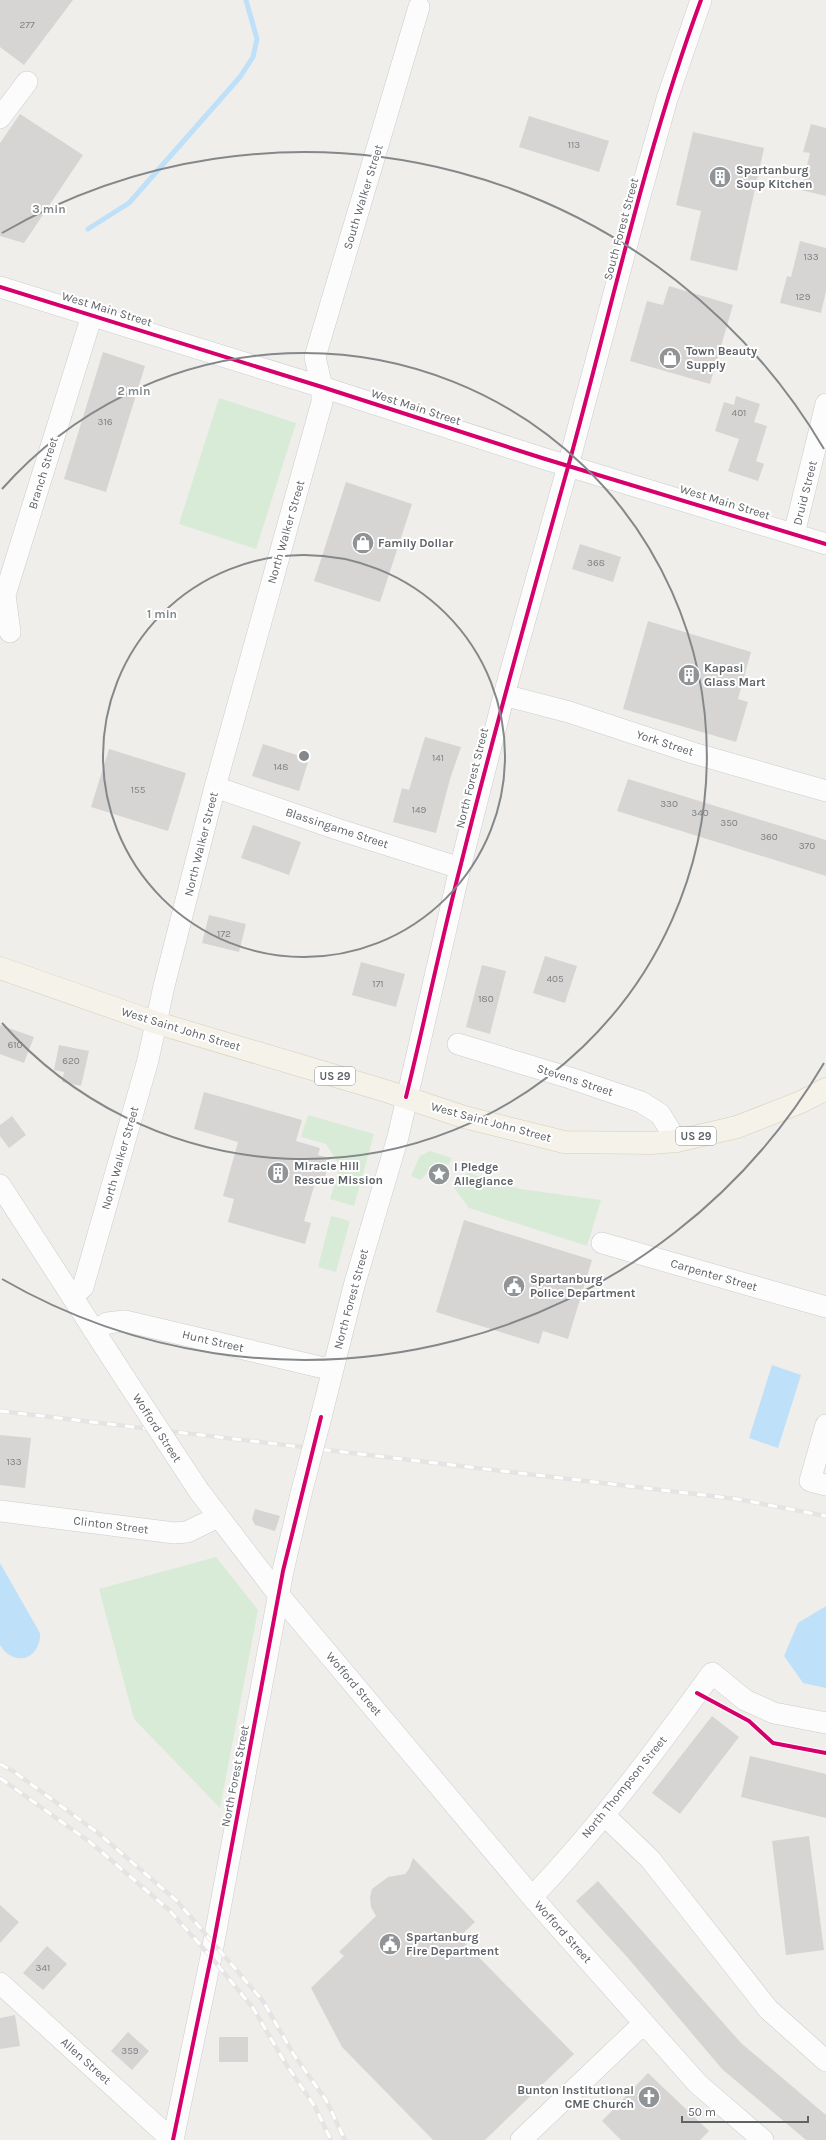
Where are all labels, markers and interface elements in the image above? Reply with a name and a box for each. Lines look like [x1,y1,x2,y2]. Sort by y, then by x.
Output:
house number: 277 [19,19,35,31]
house number: 113 [568,139,580,151]
street label: South Walker Street [340,142,386,251]
place label: Spartanburg Soup Kitchen [736,163,813,191]
building icon: Spartanburg Soup Kitchen [707,164,733,190]
street label: South Forest Street [601,176,642,282]
text: 3 min [32,202,66,216]
house number: 133 [803,251,819,263]
street label: West Main Street [60,289,154,330]
house number: 129 [796,291,811,303]
place label: Town Beauty Supply [686,344,757,372]
shop icon: Town Beauty Supply [657,345,683,371]
text: 2 min [117,384,151,398]
street label: West Main Street [369,386,463,428]
house number: 401 [732,407,746,419]
house number: 316 [98,416,113,428]
street label: Branch Street [25,435,61,511]
street label: Druid Street [790,459,820,527]
street label: North Walker Street [265,478,308,585]
street label: West Main Street [678,482,772,523]
shop icon: Family Dollar [350,530,376,556]
place label: Family Dollar [378,536,454,550]
house number: 368 [587,557,605,569]
text: 1 min [147,607,177,621]
place label: Kapasi Glass Mart [704,661,766,689]
building icon: Kapasi Glass Mart [676,662,702,688]
street label: North Forest Street [453,726,491,830]
street label: York Street [635,727,696,759]
centre of rings [297,749,311,763]
house number: 141 [432,752,444,764]
house number: 148 [273,761,289,773]
house number: 155 [131,784,146,796]
street label: North Walker Street [181,790,221,898]
house number: 330 [660,798,678,810]
house number: 149 [412,804,427,816]
street label: Blassingame Street [284,805,391,851]
house number: 340 [691,807,709,819]
house number: 350 [720,817,738,829]
house number: 360 [760,831,778,843]
house number: 370 [799,840,815,852]
house number: 172 [217,928,231,940]
house number: 405 [546,973,564,985]
house number: 171 [372,978,384,990]
house number: 180 [478,993,494,1005]
street label: West Saint John Street [120,1004,243,1054]
house number: 610 [8,1039,23,1051]
house number: 620 [62,1055,80,1067]
street label: Stevens Street [535,1061,615,1099]
road number: US 29 [315,1067,355,1085]
street label: West Saint John Street [429,1099,553,1145]
street label: North Walker Street [99,1104,142,1211]
road number: US 29 [676,1127,716,1145]
place label: Miracle Hill Rescue Mission [294,1159,383,1187]
building icon: Miracle Hill Rescue Mission [265,1160,291,1186]
place label: I Pledge Allegiance [454,1160,513,1188]
place icon: I Pledge Allegiance [426,1161,452,1187]
street label: North Forest Street [331,1247,371,1351]
street label: Carpenter Street [669,1256,759,1294]
place label: Spartanburg Police Department [530,1272,636,1300]
public building icon: Spartanburg Police Department [501,1273,527,1299]
street label: Hunt Street [181,1327,246,1355]
street label: Wofford Street [130,1391,185,1465]
house number: 133 [6,1456,22,1468]
street label: Clinton Street [73,1513,150,1537]
street label: Wofford Street [323,1649,385,1719]
street label: North Forest Street [218,1723,252,1828]
street label: North Thompson Street [578,1733,670,1841]
street label: Wofford Street [531,1898,595,1966]
place label: Spartanburg Fire Department [406,1930,499,1958]
public building icon: Spartanburg Fire Department [377,1931,403,1957]
house number: 341 [36,1962,50,1974]
street label: Allen Street [58,2035,114,2088]
house number: 359 [121,2045,139,2057]
place label: Bunton Institutional CME Church [517,2083,634,2111]
church icon: Bunton Institutional CME Church [636,2084,662,2110]
scale bar [682,2098,808,2124]
text: 50 m [688,2105,716,2119]

